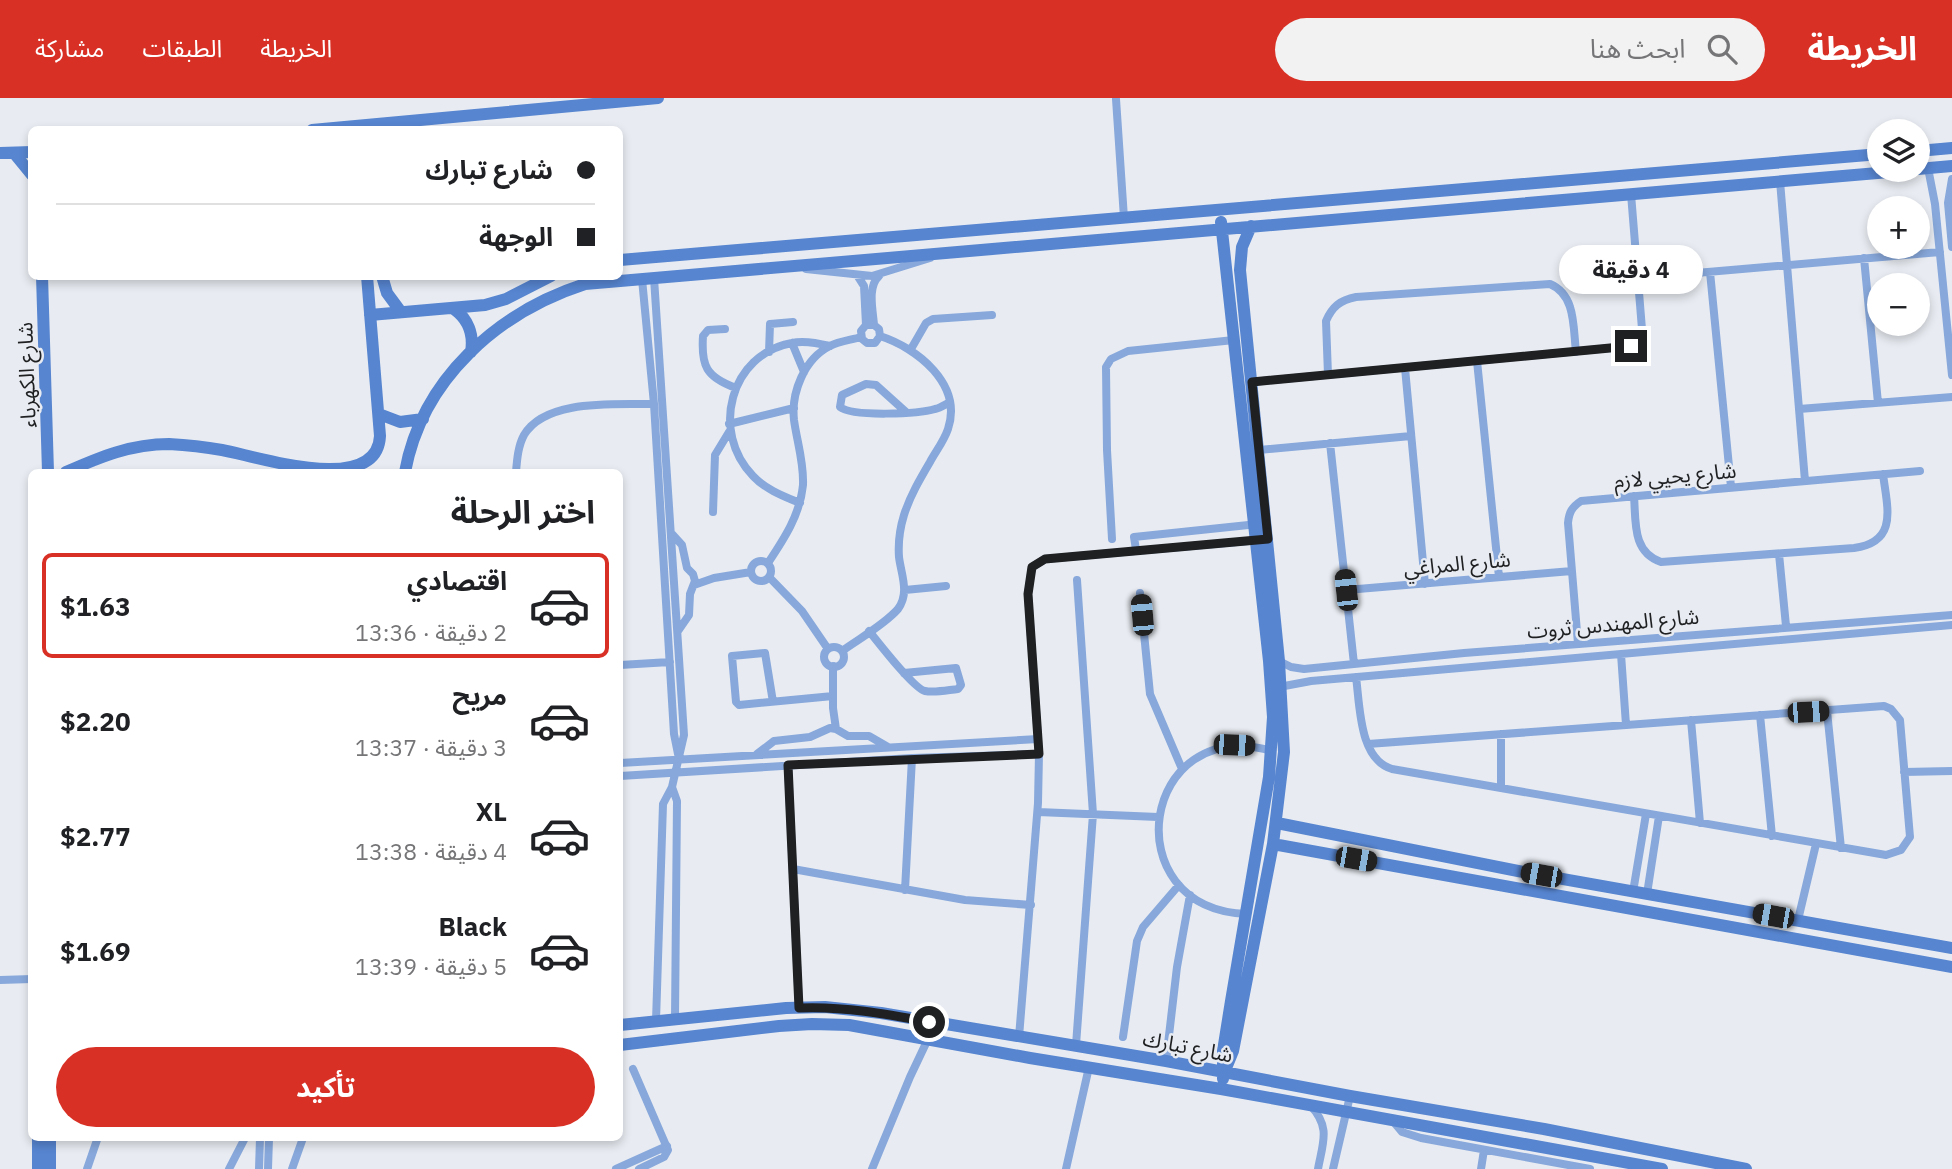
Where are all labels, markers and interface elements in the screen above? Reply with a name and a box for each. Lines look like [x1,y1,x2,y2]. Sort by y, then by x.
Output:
search box [1275,18,1765,81]
text: الخريطة [1807,26,1917,69]
icon: search [1703,30,1741,68]
text: ابحث هنا [1590,31,1685,65]
text: مشاركة [35,32,104,64]
text: الطبقات [142,32,222,64]
text: الخريطة [260,32,332,64]
map controls [1867,119,1930,336]
button: layers [1867,119,1930,182]
text: شارع تبارك [425,152,553,186]
button: + [1867,196,1930,259]
text: الوجهة [479,219,553,253]
callout: 4 دقيقة [1559,244,1703,294]
text: 4 دقيقة [1592,254,1670,284]
button: − [1867,273,1930,336]
street label: شارع الكهرباء [10,322,44,428]
route end [1615,330,1647,362]
street label: شارع يحيي لازم [1612,456,1738,497]
text: اختر الرحلة [451,490,595,532]
street label: شارع المراغي [1402,544,1512,584]
text: اقتصادي [407,563,507,597]
car [1334,568,1359,612]
icon: car [528,574,591,637]
text: $1.63 [60,589,131,623]
car [1130,593,1155,637]
street label: شارع المهندس ثروت [1526,602,1700,646]
text: 2 دقيقة · 13:36 [355,617,507,647]
text: مريح [452,678,507,712]
icon: car [528,689,591,752]
car [1787,700,1830,724]
text: $2.20 [60,704,131,738]
text: 3 دقيقة · 13:37 [355,732,507,762]
car [1213,734,1256,756]
text: XL [476,794,507,828]
icon: car [528,804,591,867]
text: $2.77 [60,819,131,853]
text: 4 دقيقة · 13:38 [355,836,507,866]
car [1334,845,1379,873]
car [1519,861,1564,889]
car [1751,902,1796,930]
text: Black [439,909,507,943]
icon: car [528,919,591,982]
text: $1.69 [60,934,131,968]
text: 5 دقيقة · 13:39 [355,951,507,981]
route start [913,1006,945,1038]
street label: شارع تبارك [1140,1024,1235,1070]
button: تأكيد [56,1047,595,1127]

